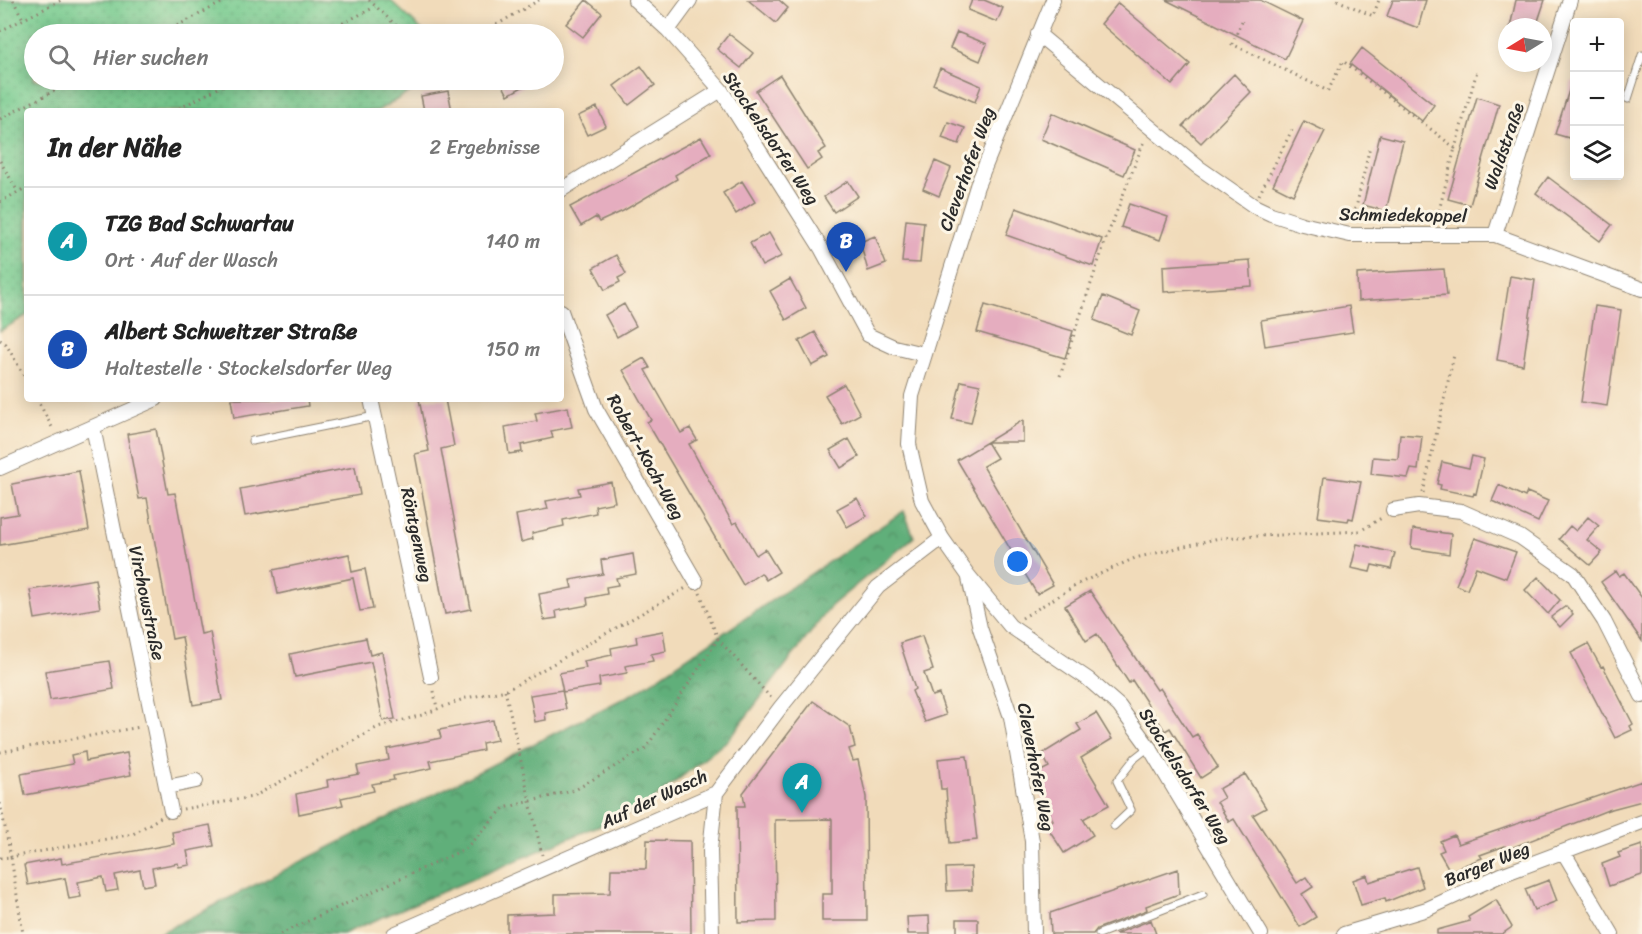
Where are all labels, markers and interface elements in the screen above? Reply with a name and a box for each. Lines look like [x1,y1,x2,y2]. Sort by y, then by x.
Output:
north arrow [1498,18,1552,72]
map controls [1570,18,1624,180]
button: + [1570,18,1624,72]
search box [24,24,564,90]
text: Hier suchen [93,38,208,77]
icon: search [45,41,78,74]
street label: Stockelsdorfer Weg [714,64,828,212]
button: − [1570,72,1624,126]
street label: Waldstraße [1474,98,1534,194]
street label: Cleverhofer Weg [930,102,1004,236]
text: In der Nähe [48,124,182,170]
button: layers [1570,126,1624,180]
text: 2 Ergebnisse [430,130,540,165]
street label: Schmiedekoppel [1339,198,1468,232]
text: TZG Bad Schwartau [105,204,294,243]
pin: B [826,222,866,272]
text: A [61,224,74,259]
text: 140 m [486,224,540,259]
text: Ort · Auf der Wasch [105,243,278,278]
text: Albert Schweitzer Straße [105,312,357,351]
text: B [61,332,74,367]
text: 150 m [486,332,540,367]
text: Haltestelle · Stockelsdorfer Weg [105,351,392,386]
street label: Robert-Koch-Weg [598,388,694,526]
street label: Röntgenweg [391,484,443,586]
street label: Virchowstraße [119,543,175,663]
your location [1003,547,1032,576]
street label: Cleverhofer Weg [1008,700,1064,834]
street label: Stockelsdorfer Weg [1130,701,1240,851]
street label: Auf der Wasch [594,760,713,838]
pin: A [782,764,822,813]
street label: Barger Weg [1439,832,1535,896]

